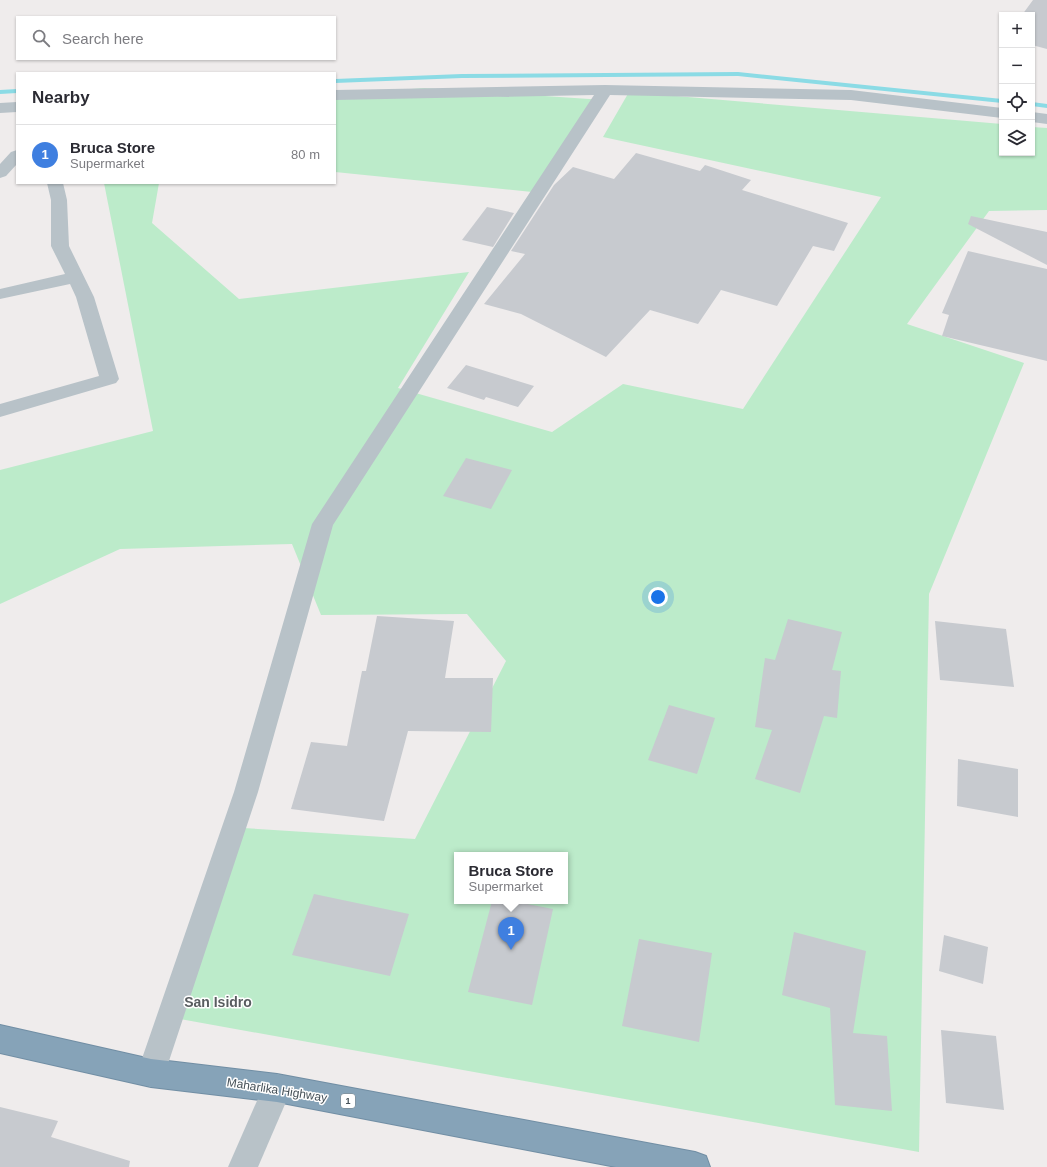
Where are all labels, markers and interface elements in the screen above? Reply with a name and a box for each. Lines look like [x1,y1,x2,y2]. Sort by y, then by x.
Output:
map controls [999,12,1035,156]
button: + [999,12,1035,48]
search box [16,16,336,60]
icon: search [30,27,52,49]
text: Search here [62,30,144,47]
button: − [999,48,1035,84]
button: locate [999,84,1035,120]
text: Nearby [32,88,90,107]
button: layers [999,120,1035,156]
text: Bruca Store [70,139,155,156]
text: 1 [41,147,49,162]
text: 80 m [291,147,320,162]
text: Supermarket [70,156,144,171]
your location [648,587,668,607]
popup [454,852,568,904]
text: Bruca Store [468,862,554,879]
text: Supermarket [468,879,543,894]
pin: 1 [498,917,524,950]
district label: San Isidro [184,994,252,1010]
street label: Maharlika Highway [226,1075,328,1105]
road number: 1 [341,1094,355,1108]

